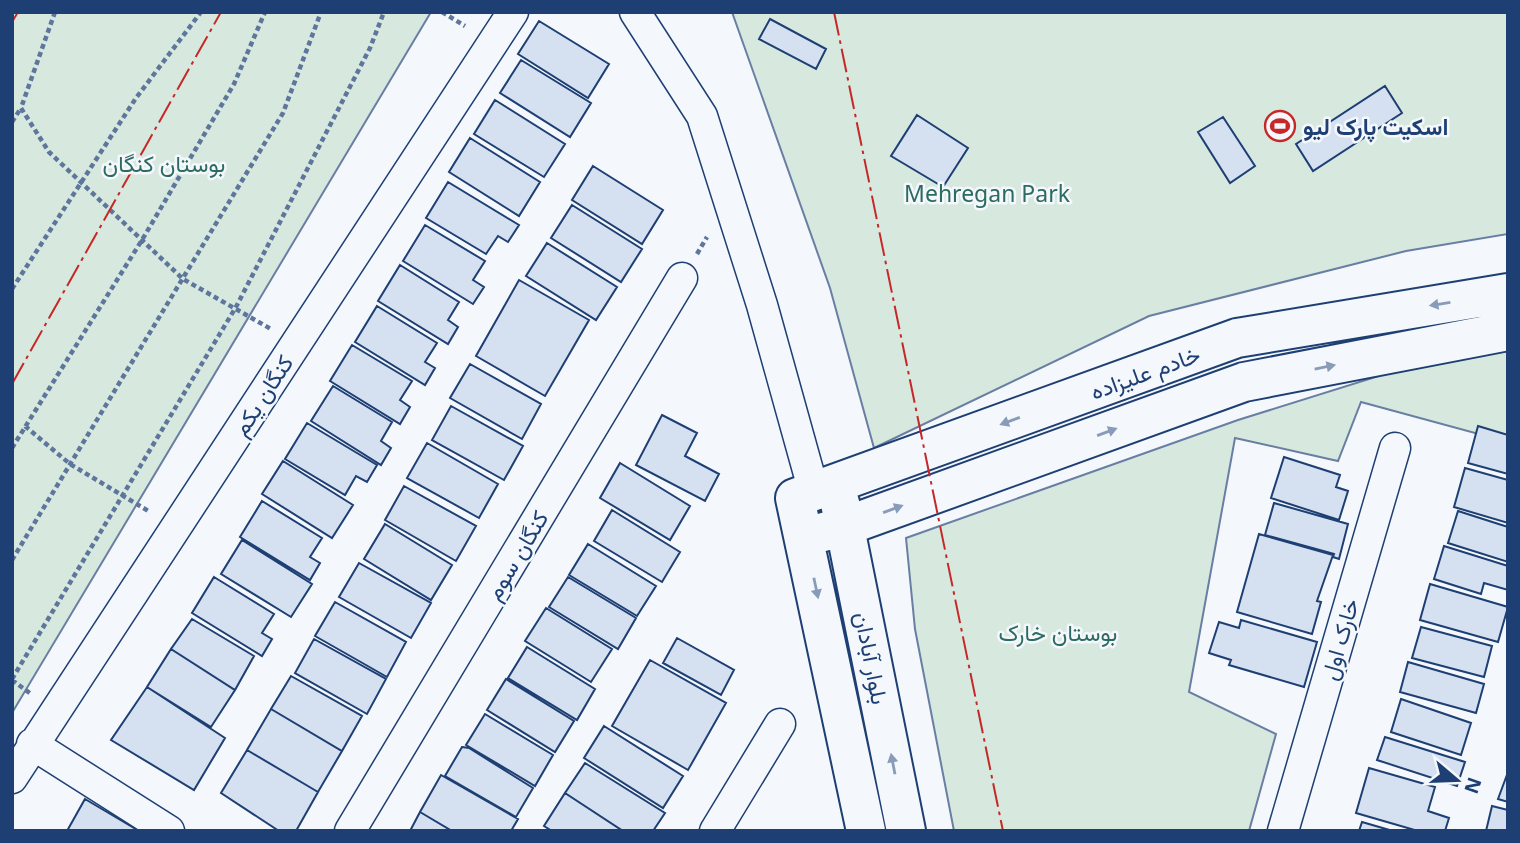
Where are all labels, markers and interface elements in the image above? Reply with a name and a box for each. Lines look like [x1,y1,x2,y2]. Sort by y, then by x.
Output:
sports icon: اسکیت پارک لیو [1263,109,1297,143]
place label: اسکیت پارک لیو [1303,110,1448,143]
park label: بوستان کنگان [103,147,225,179]
park label: Mehregan Park [904,177,1071,209]
one-way arrow [1429,299,1451,310]
street label: خادم علیزاده [1086,337,1204,407]
street label: کنگان یکم [224,348,300,442]
one-way arrow [1314,361,1336,372]
one-way arrow [999,416,1020,427]
one-way arrow [1097,426,1118,437]
one-way arrow [883,503,904,514]
street label: کنگان سوم [477,504,555,606]
one-way arrow [810,577,821,599]
street label: خارک اول [1312,594,1366,684]
street label: بلوار آبادان [847,609,897,707]
park label: بوستان خارک [999,616,1117,648]
north arrow [1422,745,1492,815]
one-way arrow [887,753,898,775]
text: N [1458,774,1488,797]

